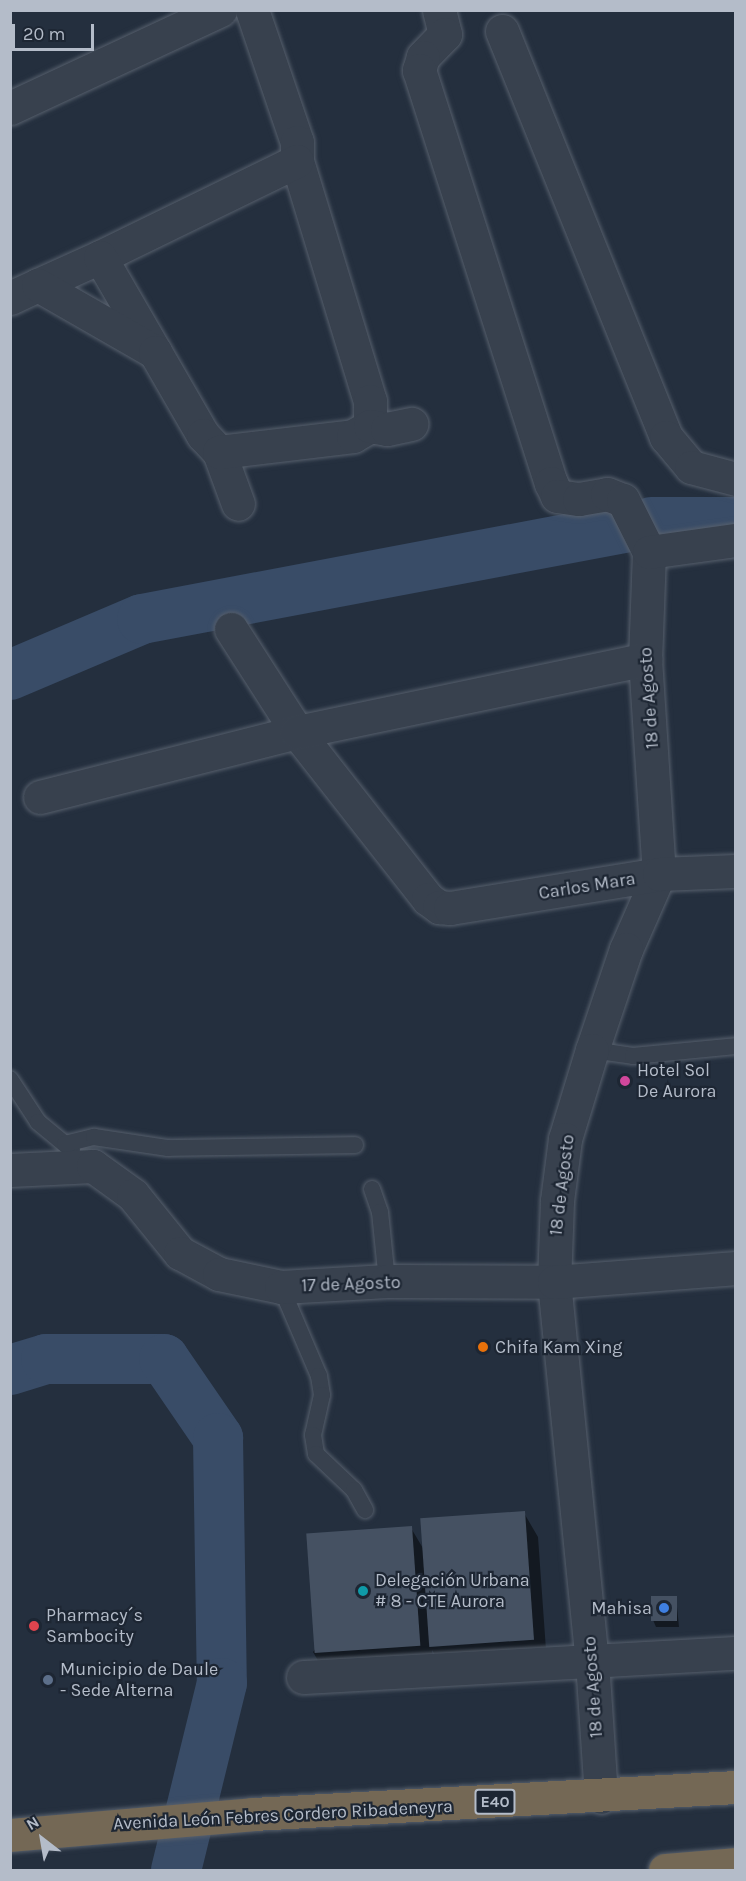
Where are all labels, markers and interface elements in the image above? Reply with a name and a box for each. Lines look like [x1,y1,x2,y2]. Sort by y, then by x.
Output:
scale bar [15,12,98,50]
text: 20 m [23,23,65,45]
street label: 18 de Agosto [635,646,663,750]
street label: Carlos Mara [537,868,637,904]
place label: Hotel Sol De Aurora [637,1060,716,1102]
marker: Hotel Sol De Aurora [618,1074,632,1088]
street label: 18 de Agosto [545,1133,579,1237]
street label: 17 de Agosto [301,1271,401,1297]
place label: Chifa Kam Xing [495,1336,623,1358]
marker: Chifa Kam Xing [476,1340,490,1354]
place label: Delegación Urbana # 8 - CTE Aurora [375,1570,530,1612]
marker: Delegación Urbana # 8 - CTE Aurora [356,1584,370,1598]
place label: Mahisa [591,1597,652,1619]
marker: Mahisa [657,1601,671,1615]
place label: Pharmacy´s Sambocity [46,1605,143,1648]
marker: Pharmacy´s Sambocity [27,1619,41,1633]
street label: 18 de Agosto [579,1635,607,1739]
place label: Municipio de Daule - Sede Alterna [60,1659,218,1702]
marker: Municipio de Daule - Sede Alterna [41,1673,55,1687]
road number: E40 [474,1789,516,1815]
street label: Avenida León Febres Cordero Ribadeneyra [113,1795,453,1835]
north arrow [12,1809,72,1869]
text: N [23,1812,42,1834]

